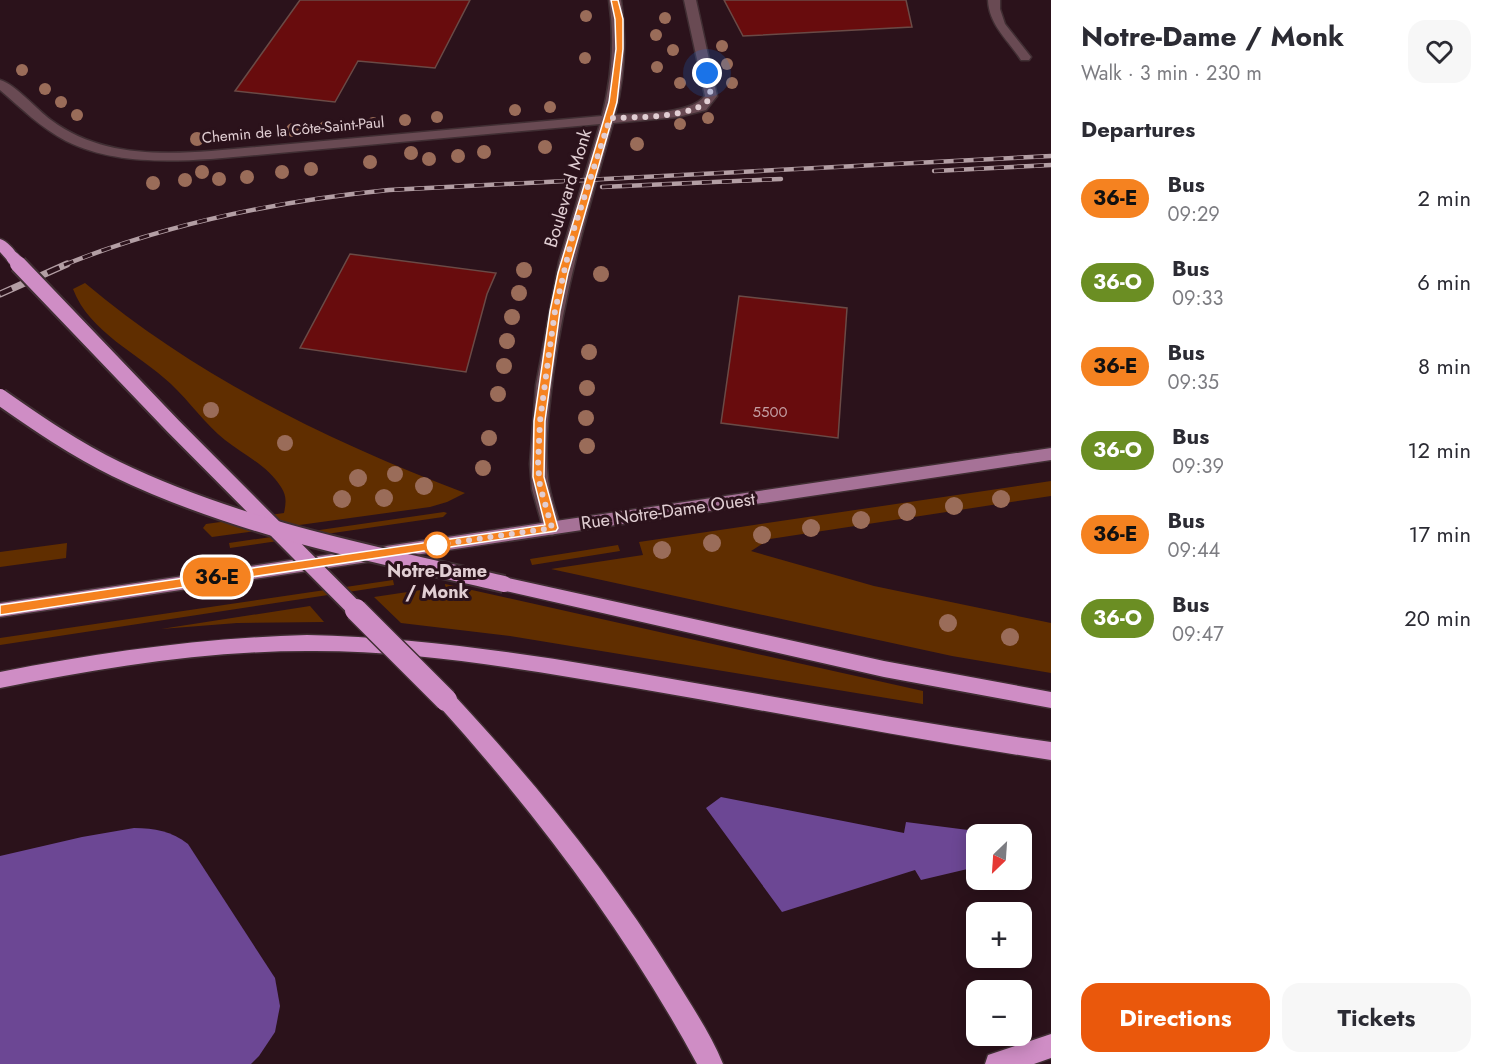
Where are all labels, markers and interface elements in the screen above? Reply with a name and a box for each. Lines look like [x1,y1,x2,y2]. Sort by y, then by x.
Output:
text: Notre-Dame / Monk [1081,16,1344,57]
button: heart [1408,20,1471,83]
your location [692,58,722,88]
text: Walk · 3 min · 230 m [1081,59,1262,88]
street label: Chemin de la Côte-Saint-Paul [201,111,385,149]
text: Departures [1081,113,1195,145]
street label: Boulevard Monk [538,125,598,250]
text: Bus [1167,168,1205,200]
text: 2 min [1417,182,1471,214]
text: 36-E [1093,183,1137,213]
text: 09:29 [1167,200,1220,229]
text: Bus [1172,252,1209,284]
text: 6 min [1417,266,1471,298]
text: 36-O [1093,267,1142,297]
text: 09:33 [1172,284,1223,313]
text: Bus [1167,336,1205,368]
text: 8 min [1418,350,1471,382]
text: 36-E [1093,351,1137,381]
text: 09:35 [1167,368,1219,397]
house number: 5500 [753,401,787,423]
text: Bus [1172,420,1209,452]
text: 12 min [1408,434,1471,466]
text: 36-O [1093,435,1142,465]
text: 09:39 [1172,452,1224,481]
street label: Rue Notre-Dame Ouest [579,486,757,536]
text: Bus [1167,504,1205,536]
text: 17 min [1409,518,1471,550]
text: 36-E [1093,519,1137,549]
marker: Notre-Dame / Monk [424,532,450,558]
text: 09:44 [1167,536,1220,565]
line badge: 36-E [175,558,259,596]
place label: Notre-Dame / Monk [387,558,487,605]
text: 36-E [195,562,239,592]
text: Bus [1172,588,1209,620]
text: 20 min [1404,602,1471,634]
text: 36-O [1093,603,1142,633]
text: 09:47 [1172,620,1224,649]
north arrow [966,824,1032,890]
map controls [966,824,1032,1046]
button: + [966,902,1032,968]
button: − [966,980,1032,1046]
button: Directions [1081,983,1270,1052]
button: Tickets [1282,983,1471,1052]

